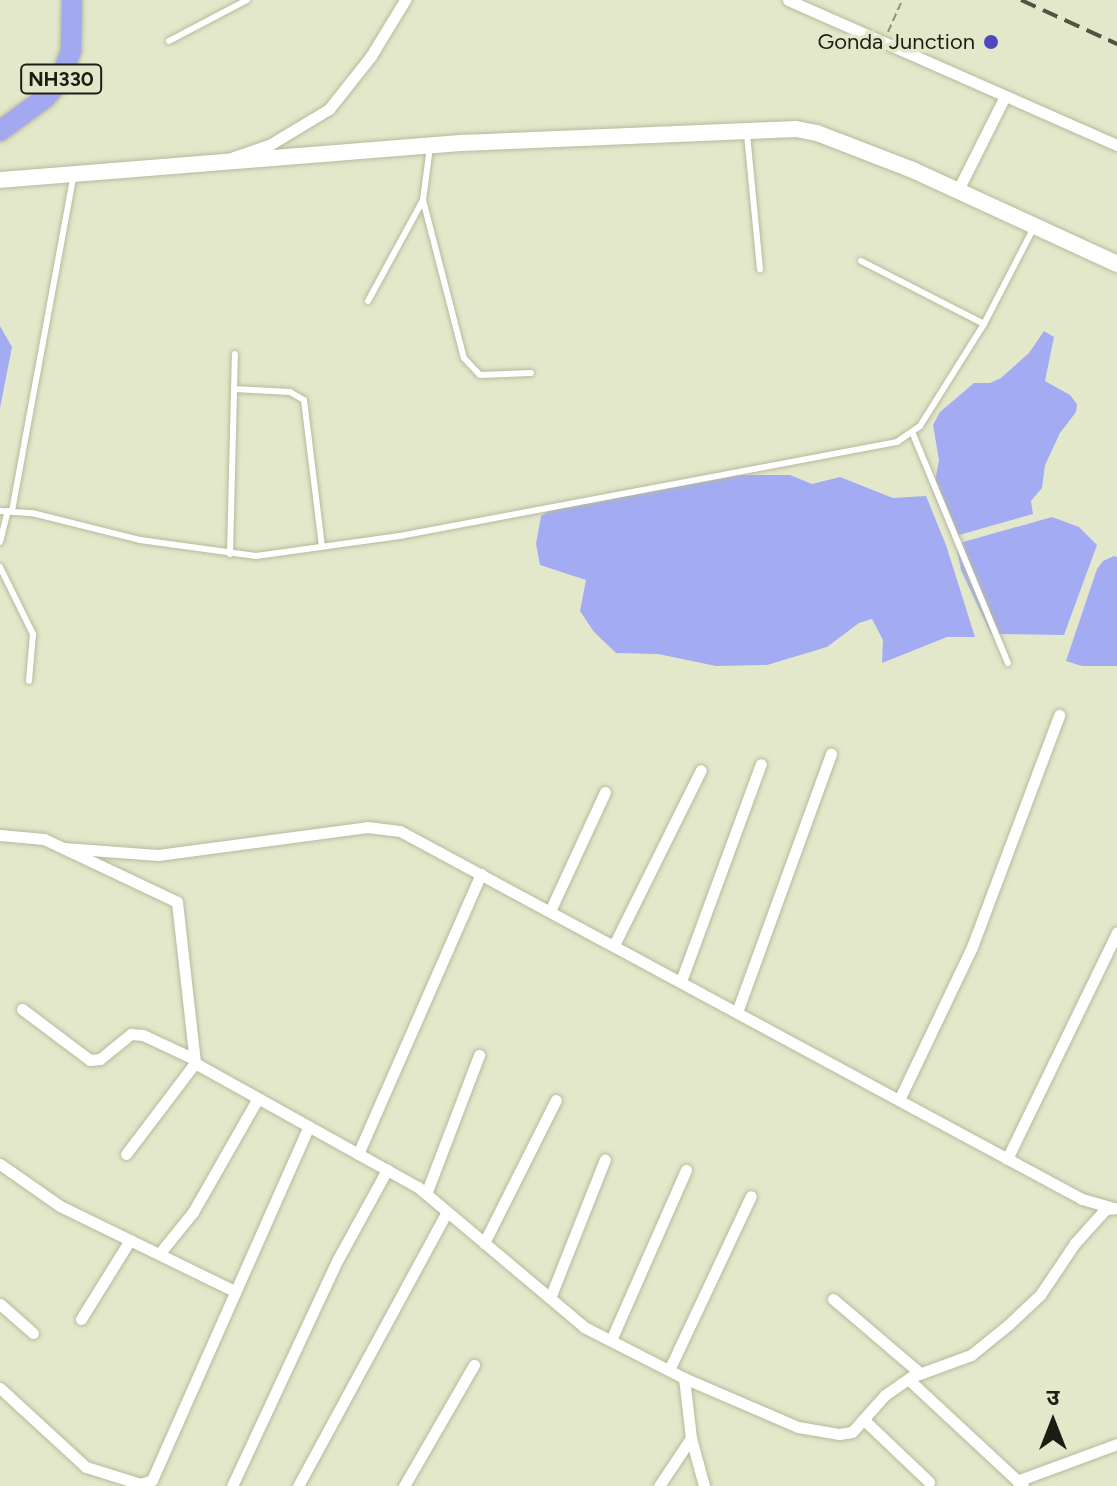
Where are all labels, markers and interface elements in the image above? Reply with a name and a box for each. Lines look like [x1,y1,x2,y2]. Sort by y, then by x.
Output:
place label: Gonda Junction [817,29,975,55]
marker: Gonda Junction [982,33,1000,51]
road number: NH330 [19,63,103,95]
north arrow [1013,1382,1093,1462]
text: उ [1047,1384,1059,1411]

